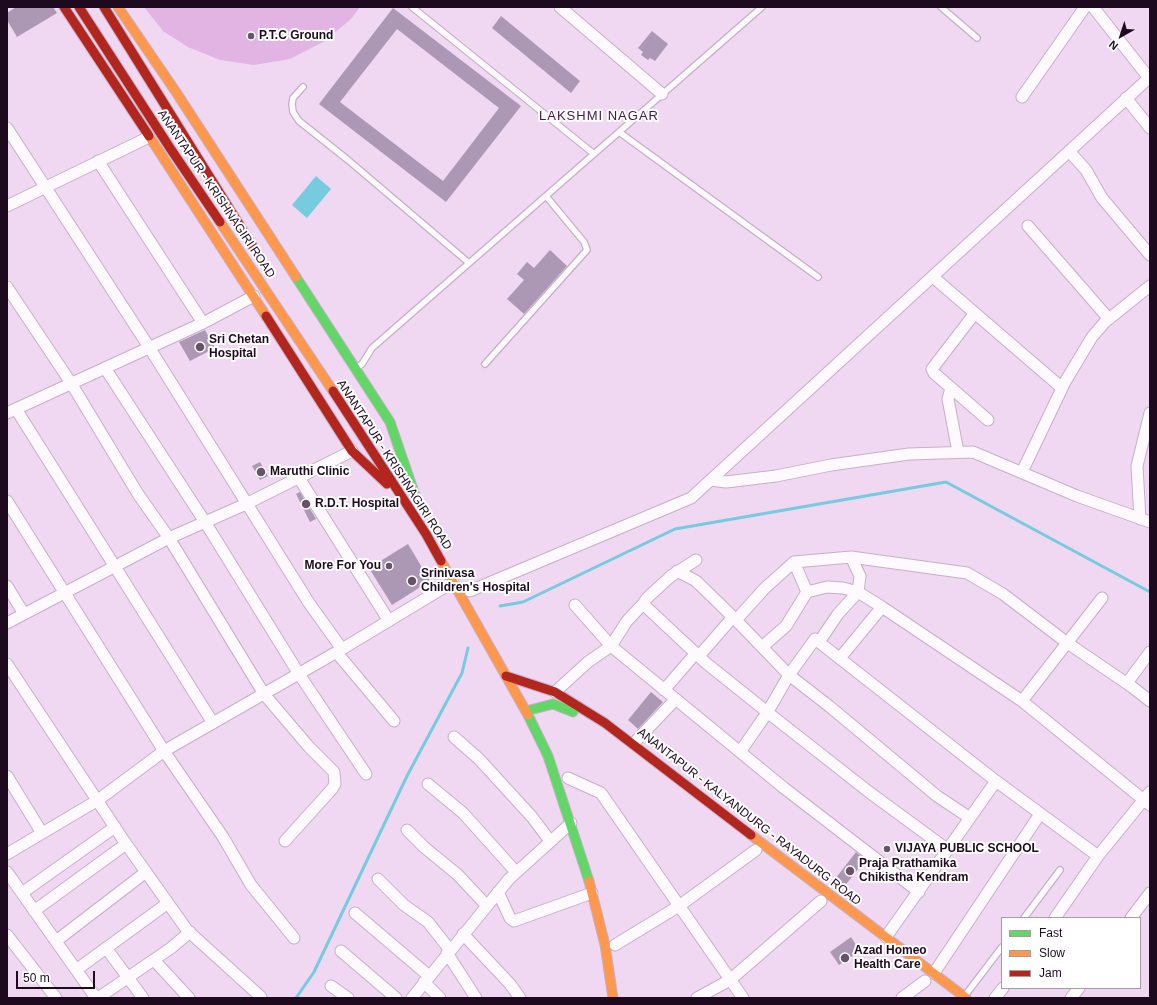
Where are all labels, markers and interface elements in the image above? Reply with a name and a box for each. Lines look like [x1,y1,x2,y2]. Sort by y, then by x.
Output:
north arrow [1101,16,1141,56]
place label: P.T.C Ground [259,29,333,43]
marker: P.T.C Ground [246,31,256,41]
text: N [1107,38,1120,52]
street label: ANANTAPUR - KRISHNAGIRI ROAD [154,107,278,281]
district label: LAKSHMI NAGAR [539,108,659,124]
place label: Sri Chetan Hospital [209,333,269,361]
marker: Sri Chetan Hospital [194,341,206,353]
street label: ANANTAPUR - KRISHNAGIRI ROAD [334,377,454,553]
place label: Maruthi Clinic [270,465,349,479]
marker: Maruthi Clinic [255,466,267,478]
place label: R.D.T. Hospital [315,497,399,511]
marker: R.D.T. Hospital [300,498,312,510]
place label: More For You [305,559,381,573]
marker: More For You [384,561,394,571]
place label: Srinivasa Children's Hospital [421,567,530,595]
marker: Srinivasa Children's Hospital [406,575,418,587]
street label: ANANTAPUR - KALYANDURG - RAYADURG ROAD [634,725,864,909]
place label: VIJAYA PUBLIC SCHOOL [895,842,1039,856]
marker: VIJAYA PUBLIC SCHOOL [882,844,892,854]
place label: Praja Prathamika Chikistha Kendram [859,857,968,885]
marker: Praja Prathamika Chikistha Kendram [844,865,856,877]
legend [1001,917,1141,989]
text: Fast [1039,926,1062,940]
place label: Azad Homeo Health Care [854,944,927,972]
text: Slow [1039,946,1065,960]
marker: Azad Homeo Health Care [839,952,851,964]
scale bar [18,963,97,989]
text: Jam [1039,966,1062,980]
text: 50 m [23,971,50,985]

